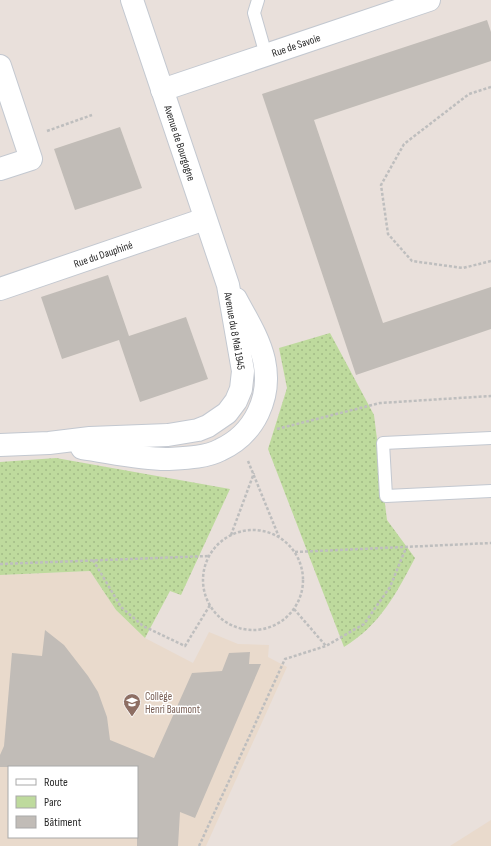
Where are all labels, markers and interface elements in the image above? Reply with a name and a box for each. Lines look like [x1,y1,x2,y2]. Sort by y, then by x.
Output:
street label: Rue de Savoie [270,31,322,60]
street label: Avenue de Bourgogne [161,103,198,183]
street label: Rue du Dauphiné [72,238,134,271]
street label: Avenue du 8 Mai 1945 [221,290,248,371]
place label: Collège Henri Baumont [145,690,201,716]
school or university icon: Collège Henri Baumont [122,692,142,717]
legend [8,766,138,838]
text: Route [44,775,68,790]
text: Parc [44,795,62,810]
text: Bâtiment [44,815,82,830]

